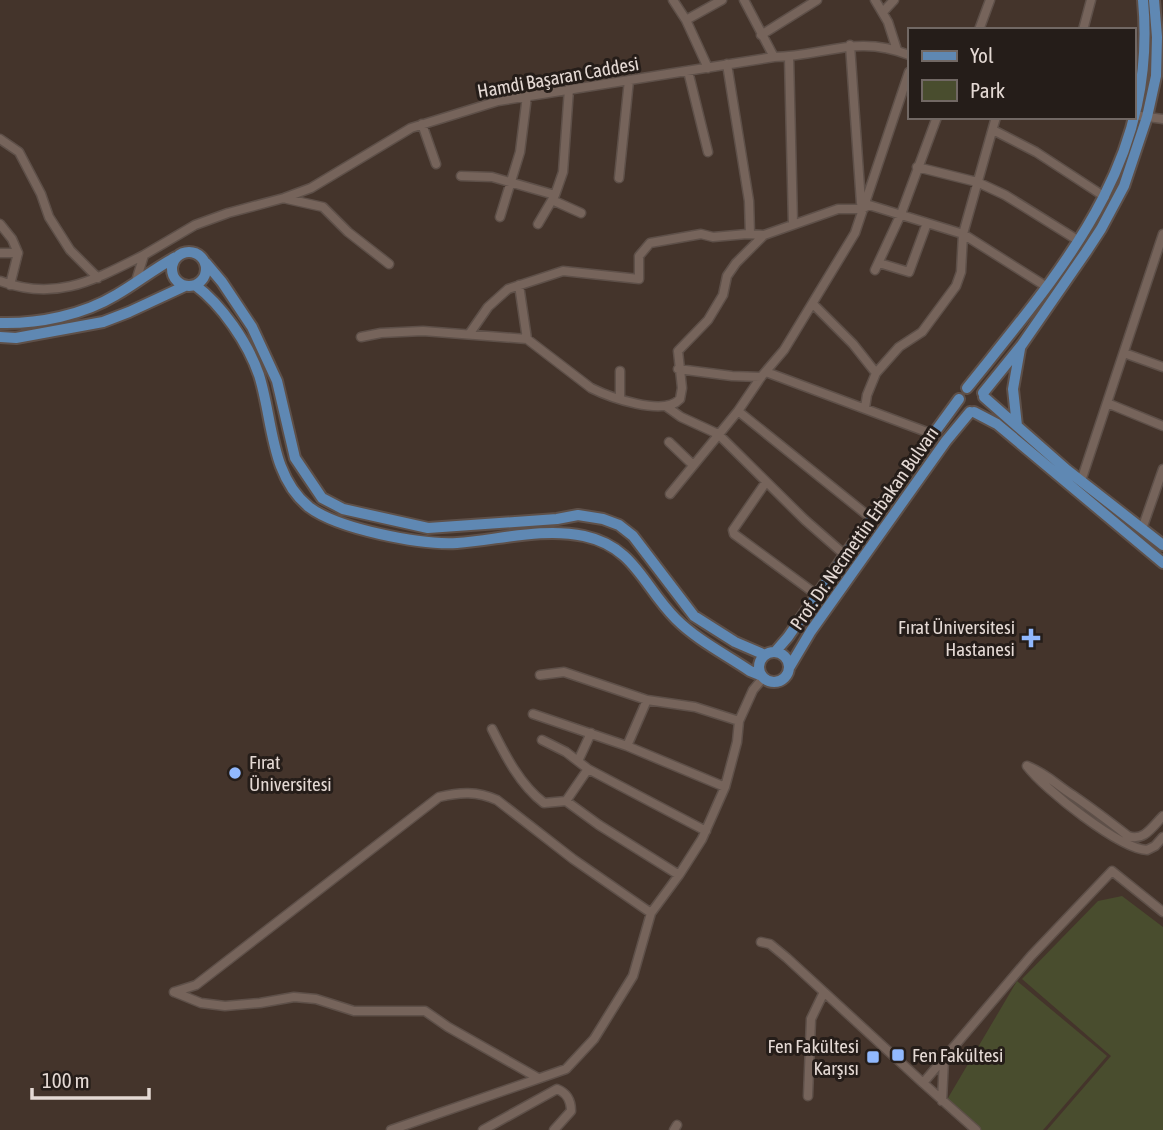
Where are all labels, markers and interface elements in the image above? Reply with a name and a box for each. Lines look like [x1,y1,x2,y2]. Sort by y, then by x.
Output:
legend [908,28,1135,119]
text: Yol [970,43,994,67]
street label: Hamdi Başaran Caddesi [475,52,641,102]
text: Park [970,78,1005,102]
street label: Prof. Dr. Necmettin Erbakan Bulvarı [785,422,943,634]
place label: Fırat Üniversitesi Hastanesi [898,616,1015,660]
marker: Fırat Üniversitesi Hastanesi [1021,628,1041,648]
place label: Fırat Üniversitesi [249,751,332,795]
marker: Fırat Üniversitesi [227,765,243,781]
place label: Fen Fakültesi Karşısı [768,1035,859,1079]
place label: Fen Fakültesi [912,1044,1003,1066]
marker: Fen Fakültesi [890,1047,906,1063]
marker: Fen Fakültesi Karşısı [865,1049,881,1065]
scale bar [32,1056,149,1100]
text: 100 m [42,1068,90,1092]

